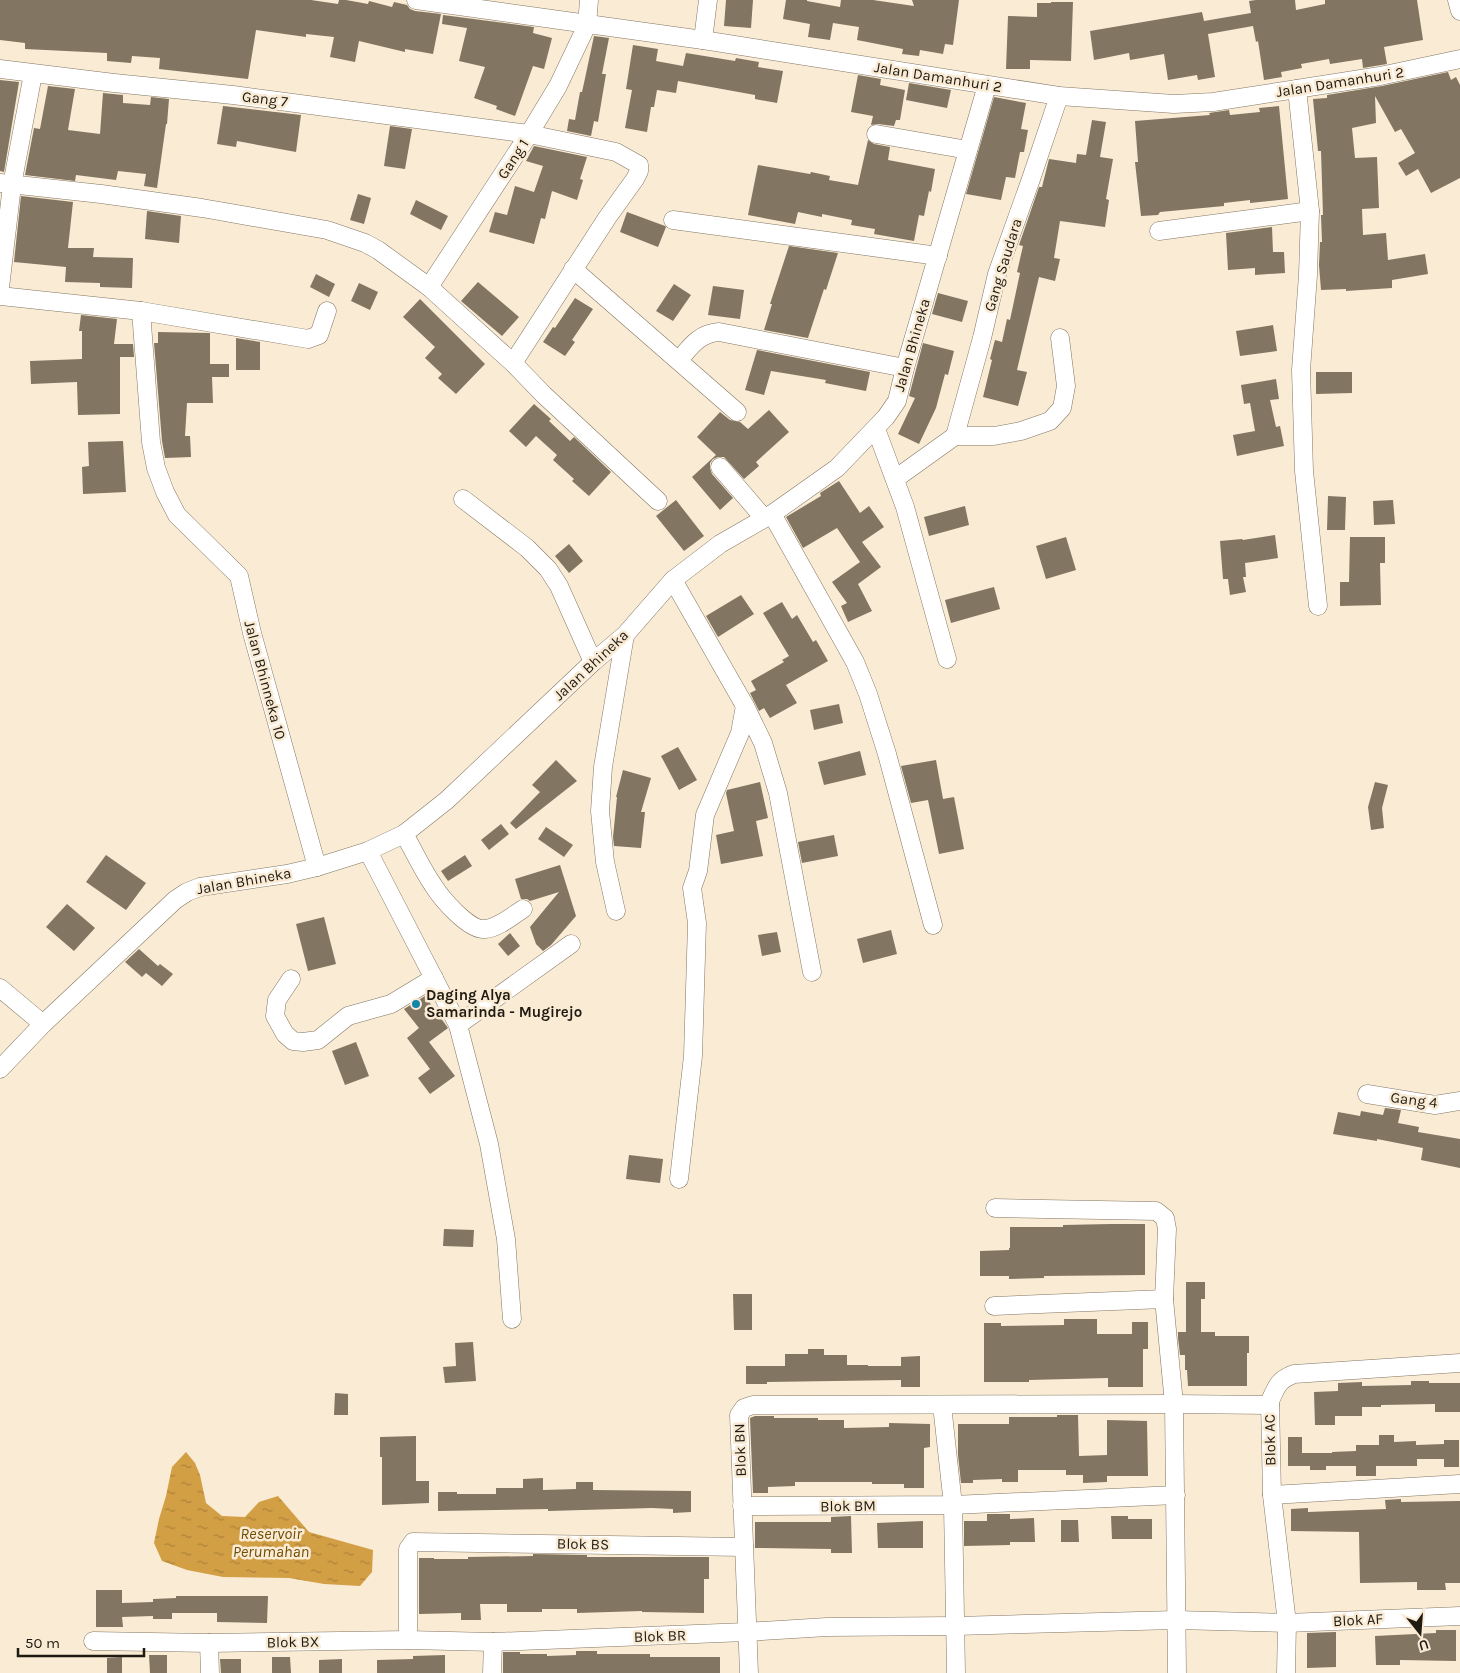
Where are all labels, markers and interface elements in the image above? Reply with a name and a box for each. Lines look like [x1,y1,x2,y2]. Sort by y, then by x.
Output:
street label: Jalan Damanhuri 2 [873,58,1003,96]
street label: Jalan Damanhuri 2 [1275,63,1405,101]
street label: Gang 7 [241,87,289,111]
street label: Gang 1 [493,136,533,182]
street label: Gang Saudara [980,216,1026,314]
street label: Jalan Bhineka [890,297,934,393]
street label: Jalan Bhinneka 10 [240,619,290,741]
street label: Jalan Bhineka [550,626,632,704]
street label: Jalan Bhineka [195,864,293,898]
place label: Daging Alya Samarinda - Mugirejo [426,986,582,1021]
marker: Daging Alya Samarinda - Mugirejo [410,998,422,1010]
street label: Gang 4 [1389,1088,1439,1112]
street label: Blok AC [1261,1414,1279,1466]
street label: Blok BN [730,1423,750,1477]
street label: Blok BM [820,1497,876,1515]
water label: Reservoir Perumahan [233,1524,309,1561]
street label: Blok BS [557,1535,609,1553]
north arrow [1395,1608,1445,1658]
street label: Blok AF [1332,1610,1384,1630]
scale bar [18,1626,144,1658]
street label: Blok BR [634,1626,686,1646]
street label: Blok BX [267,1633,319,1651]
text: 50 m [25,1634,60,1652]
text: U [1417,1635,1431,1654]

